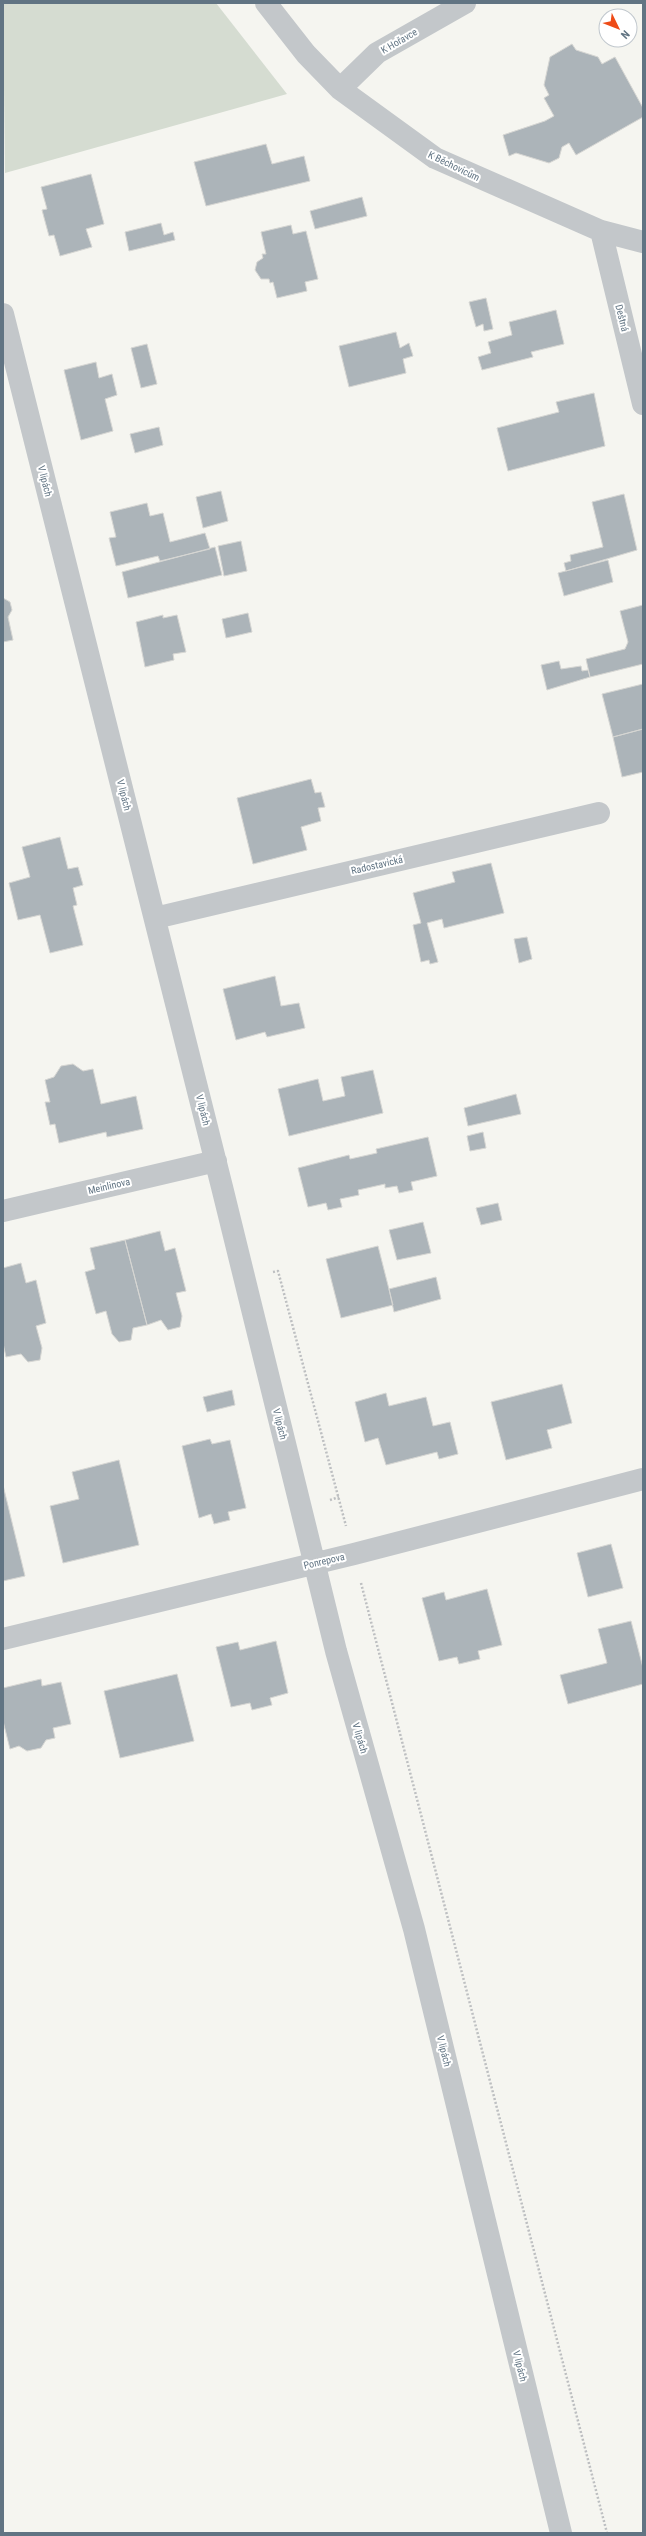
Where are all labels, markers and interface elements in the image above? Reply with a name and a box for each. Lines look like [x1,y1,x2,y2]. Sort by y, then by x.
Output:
north arrow [598,8,638,48]
street label: K Hořavce [379,26,419,56]
text: N [618,28,632,42]
street label: K Běchovicům [426,149,482,183]
street label: Deštná [613,303,631,333]
street label: V lipách [36,464,54,498]
street label: V lipách [115,778,133,812]
street label: Radostavická [350,854,404,876]
street label: V lipách [194,1093,212,1127]
street label: Meinlinova [87,1176,131,1196]
street label: V lipách [271,1407,289,1441]
street label: Ponrepova [302,1551,346,1571]
street label: V lipách [350,1721,370,1755]
street label: V lipách [435,2034,453,2068]
street label: V lipách [511,2349,529,2383]

